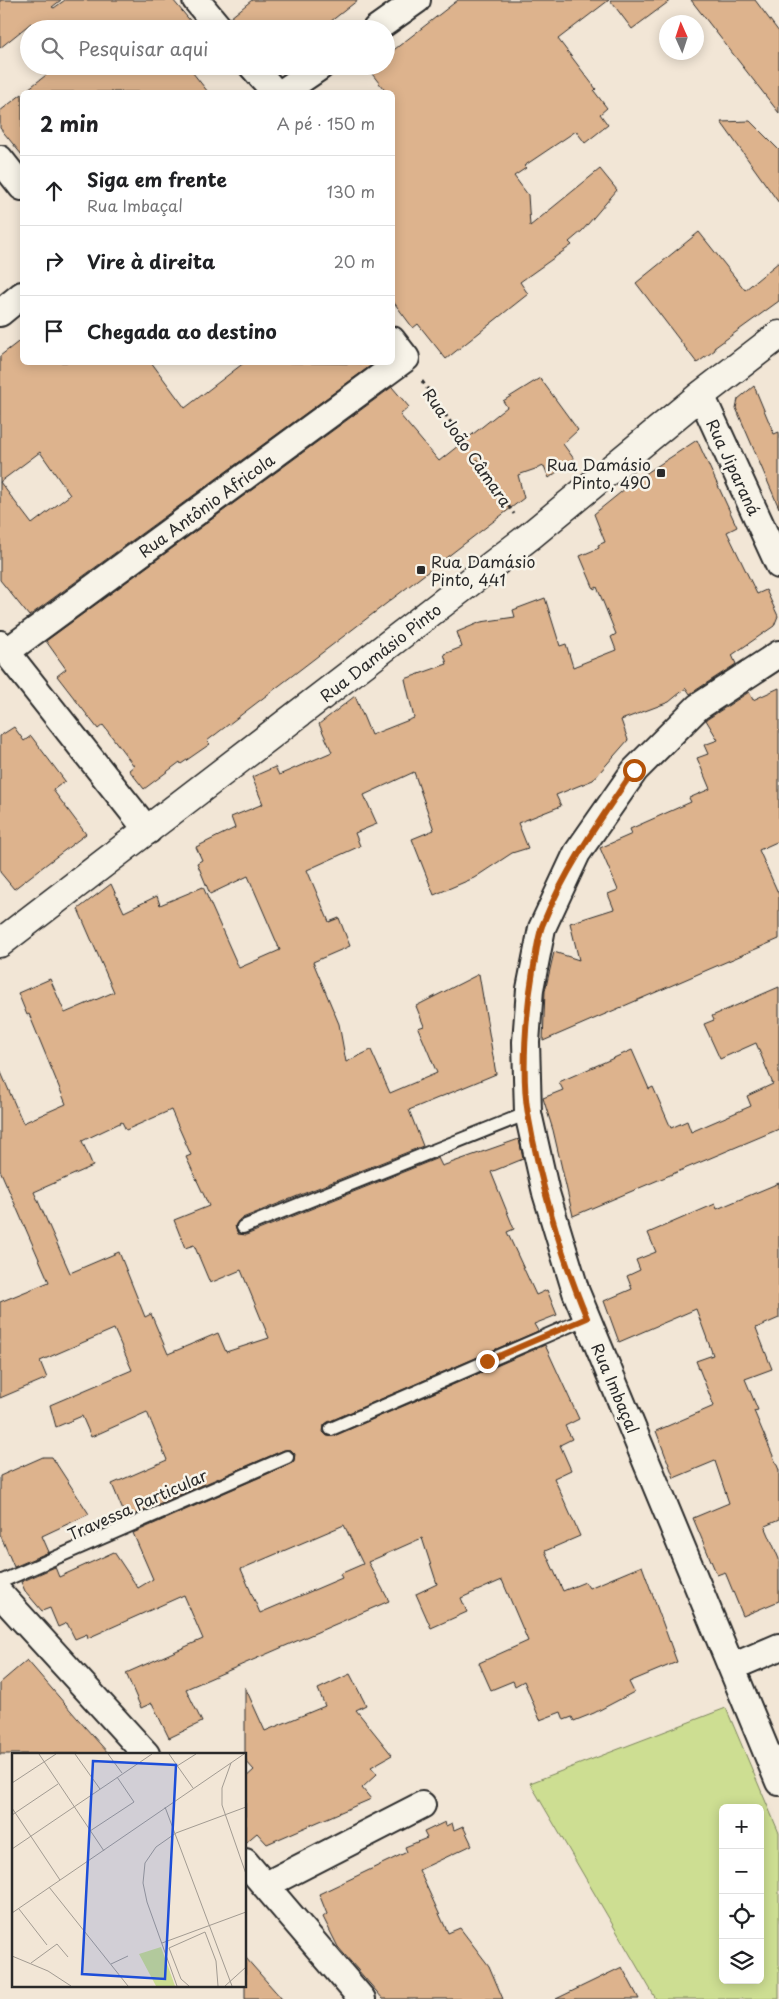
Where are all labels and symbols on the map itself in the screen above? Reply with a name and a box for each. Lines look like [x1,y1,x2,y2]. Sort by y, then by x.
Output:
north arrow [659,15,704,60]
street label: Rua João Câmara [418,383,518,511]
street label: Rua Jiparaná [701,415,767,520]
street label: Rua Antônio Africola [133,447,279,563]
place label: Rua Damásio Pinto, 490 [547,452,651,494]
marker: Rua Damásio Pinto, 490 [655,467,667,479]
place label: Rua Damásio Pinto, 441 [431,549,535,591]
marker: Rua Damásio Pinto, 441 [415,564,427,576]
street label: Rua Damásio Pinto [314,597,446,707]
route start [623,759,646,782]
street label: Rua Imbaçal [586,1339,646,1437]
route end [476,1350,499,1373]
street label: Travessa Particular [63,1462,211,1546]
inset map [12,1753,246,1986]

